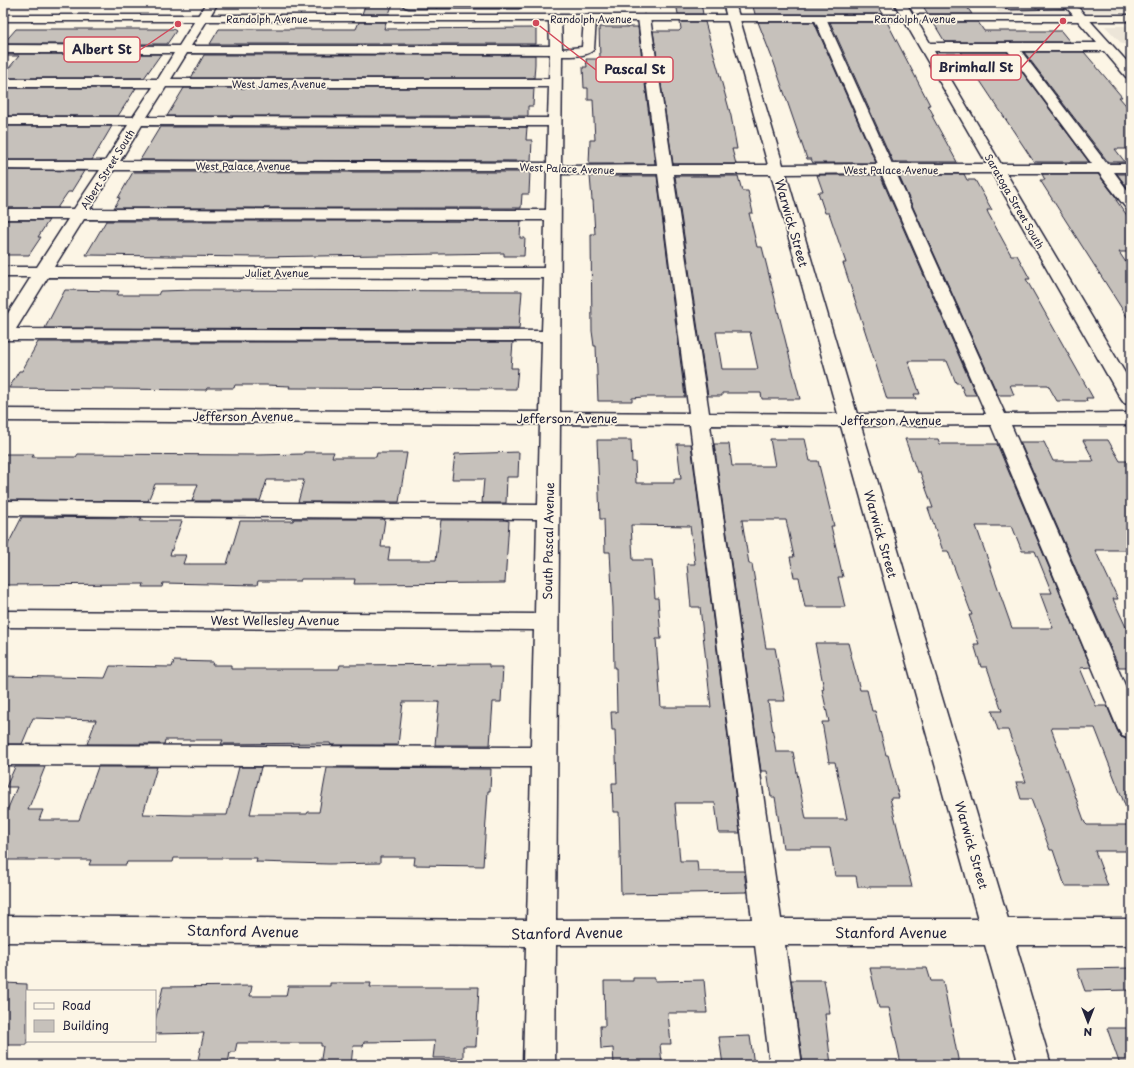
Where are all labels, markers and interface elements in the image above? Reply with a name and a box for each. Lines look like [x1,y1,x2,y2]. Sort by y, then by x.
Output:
street label: Randolph Avenue [226,11,309,26]
street label: Randolph Avenue [550,11,633,26]
street label: Randolph Avenue [874,11,957,26]
callout: Albert St [64,37,140,62]
text: Albert St [72,39,132,58]
callout: Brimhall St [931,55,1021,80]
callout: Pascal St [596,57,673,82]
text: Brimhall St [939,57,1013,76]
text: Pascal St [604,59,666,78]
street label: West James Avenue [232,76,327,91]
street label: Albert Street South [76,126,138,212]
street label: Saratoga Street South [982,151,1048,251]
street label: West Palace Avenue [195,158,291,173]
street label: West Palace Avenue [519,159,615,177]
street label: West Palace Avenue [843,162,939,177]
street label: Warwick Street [771,177,813,269]
street label: Juliet Avenue [245,265,309,280]
street label: Jefferson Avenue [192,407,294,425]
street label: Jefferson Avenue [516,409,618,427]
street label: Jefferson Avenue [840,411,942,429]
street label: South Pascal Avenue [538,482,558,600]
street label: Warwick Street [860,488,902,580]
street label: West Wellesley Avenue [210,611,340,629]
street label: Warwick Street [951,799,993,891]
street label: Stanford Avenue [187,920,300,942]
street label: Stanford Avenue [511,922,624,944]
street label: Stanford Avenue [835,922,947,943]
legend [26,990,156,1042]
text: Road [62,996,91,1014]
north arrow [1068,1002,1108,1042]
text: Building [62,1016,109,1034]
text: N [1083,1024,1092,1041]

